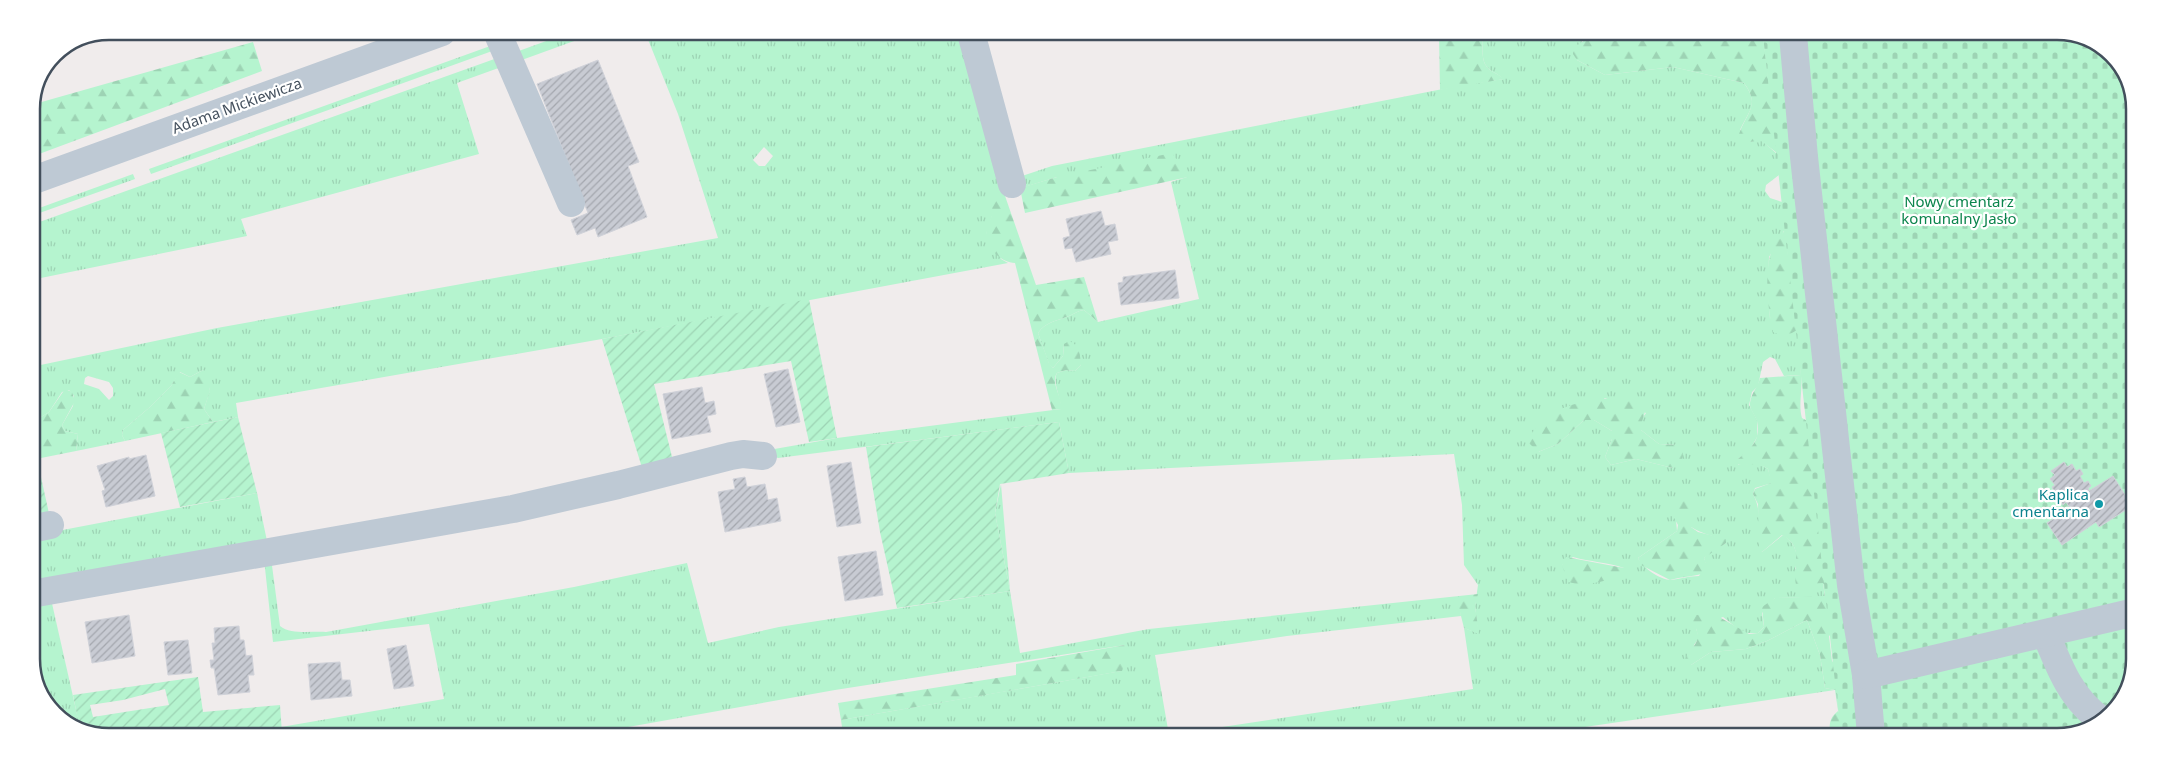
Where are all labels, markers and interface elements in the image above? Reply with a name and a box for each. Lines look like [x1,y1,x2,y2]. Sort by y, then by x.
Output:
street label: Adama Mickiewicza [169,72,304,138]
park label: Nowy cmentarz komunalny Jasło [1901,191,2017,228]
place label: Kaplica cmentarna [2012,484,2089,521]
marker: Kaplica cmentarna [2093,498,2105,510]

